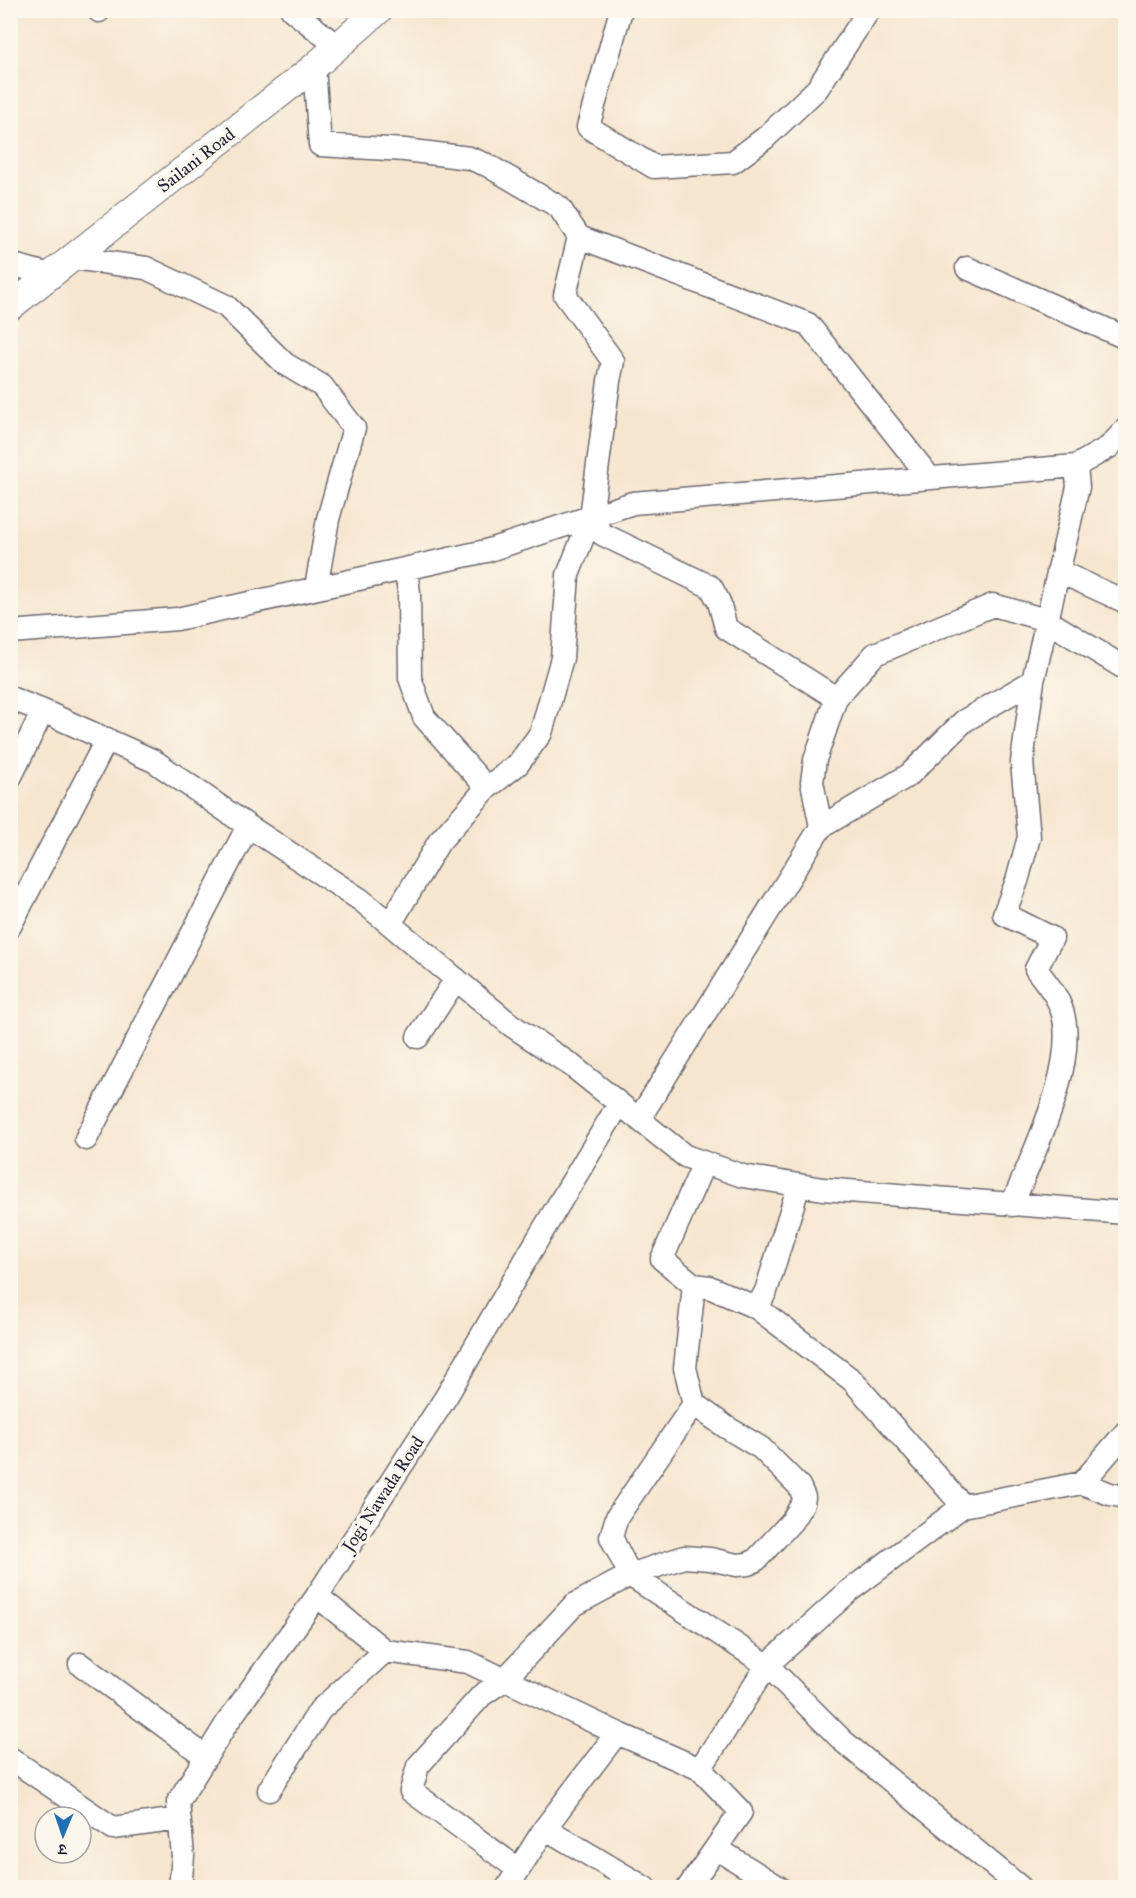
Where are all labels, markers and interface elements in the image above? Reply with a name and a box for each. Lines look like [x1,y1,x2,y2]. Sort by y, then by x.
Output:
street label: Sailani Road [153,123,239,197]
street label: Jogi Nawada Road [336,1432,430,1558]
north arrow [33,1805,93,1865]
text: उ [56,1840,68,1859]

